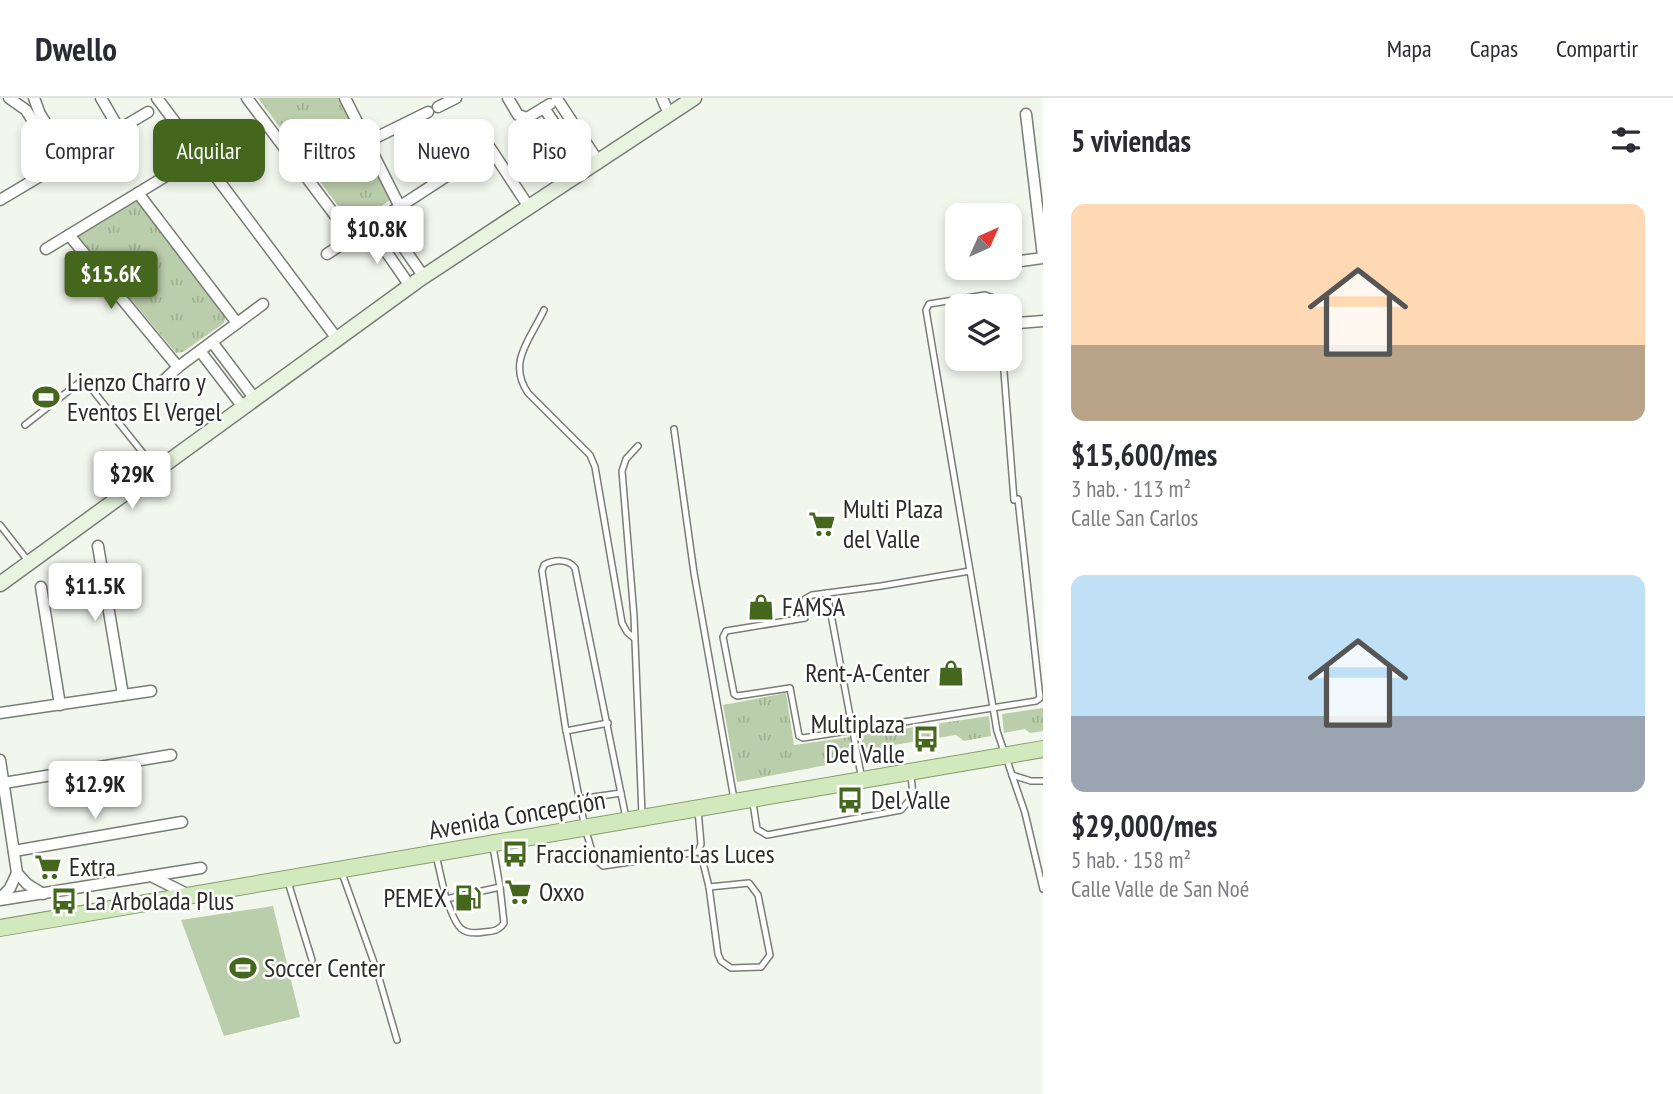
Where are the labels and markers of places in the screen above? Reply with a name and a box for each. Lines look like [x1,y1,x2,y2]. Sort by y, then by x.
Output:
pin: $10.8K [320,206,434,266]
pin: $15.6K [54,252,168,311]
place label: Lienzo Charro y Eventos El Vergel [67,365,222,428]
sports icon: Lienzo Charro y Eventos El Vergel [31,382,61,412]
pin: $29K [91,452,173,511]
place label: Multi Plaza del Valle [843,492,943,555]
supermarket icon: Multi Plaza del Valle [807,509,837,539]
pin: $11.5K [38,564,152,623]
place label: FAMSA [782,590,846,623]
shop icon: FAMSA [746,592,776,622]
place label: Rent-A-Center [805,656,930,689]
shop icon: Rent-A-Center [936,658,966,688]
place label: Multiplaza Del Valle [811,707,905,770]
bus stop icon: Multiplaza Del Valle [911,724,941,754]
pin: $12.9K [38,762,152,821]
place label: Del Valle [871,783,951,816]
bus stop icon: Del Valle [835,785,865,815]
place label: Fraccionamiento Las Luces [536,837,775,870]
bus stop icon: Fraccionamiento Las Luces [500,839,530,869]
place label: Extra [69,850,116,883]
supermarket icon: Extra [33,852,63,882]
place label: Oxxo [539,875,585,908]
supermarket icon: Oxxo [503,877,533,907]
place label: PEMEX [383,881,447,914]
fuel station icon: PEMEX [453,883,483,913]
place label: La Arbolada Plus [85,884,234,917]
bus stop icon: La Arbolada Plus [49,886,79,916]
place label: Soccer Center [264,951,386,984]
sports icon: Soccer Center [228,953,258,983]

